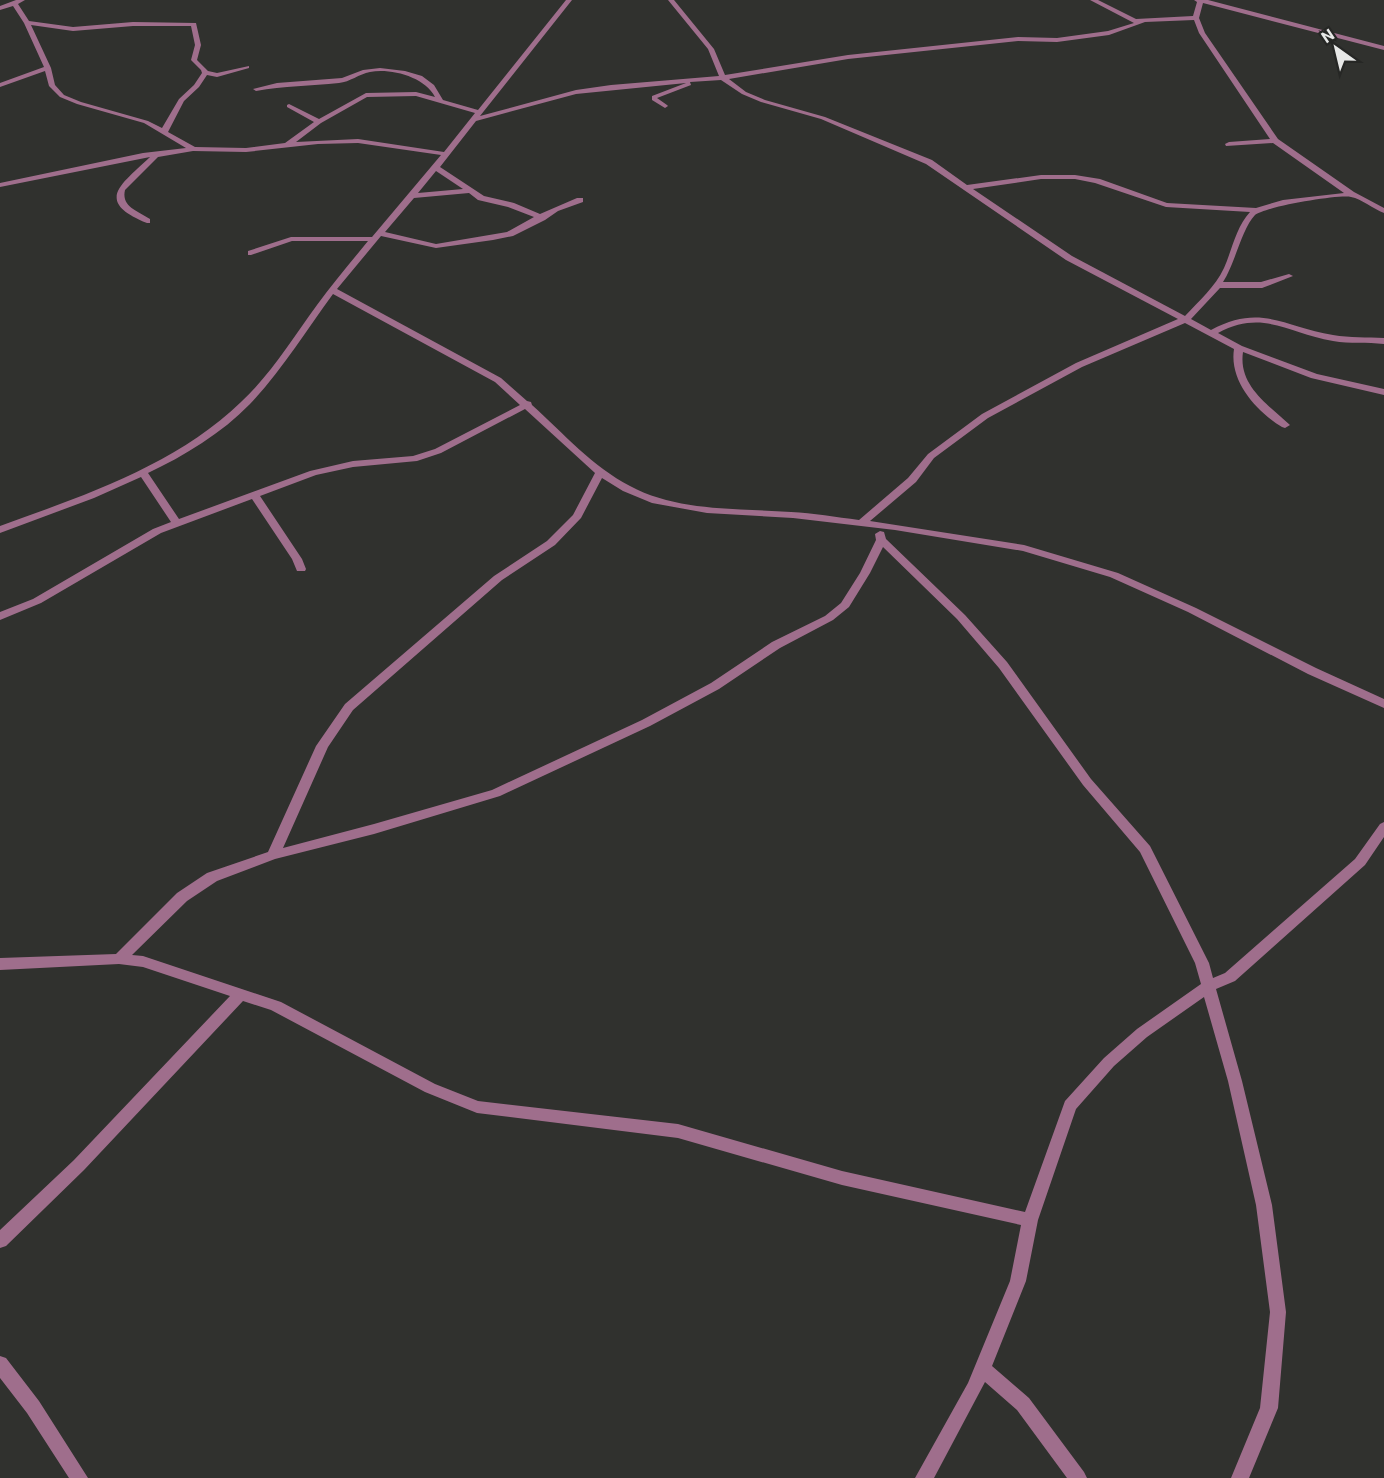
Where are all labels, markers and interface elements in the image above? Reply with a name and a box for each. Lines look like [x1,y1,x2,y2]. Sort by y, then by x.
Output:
north arrow [1306,18,1366,78]
text: N [1318,25,1338,47]

